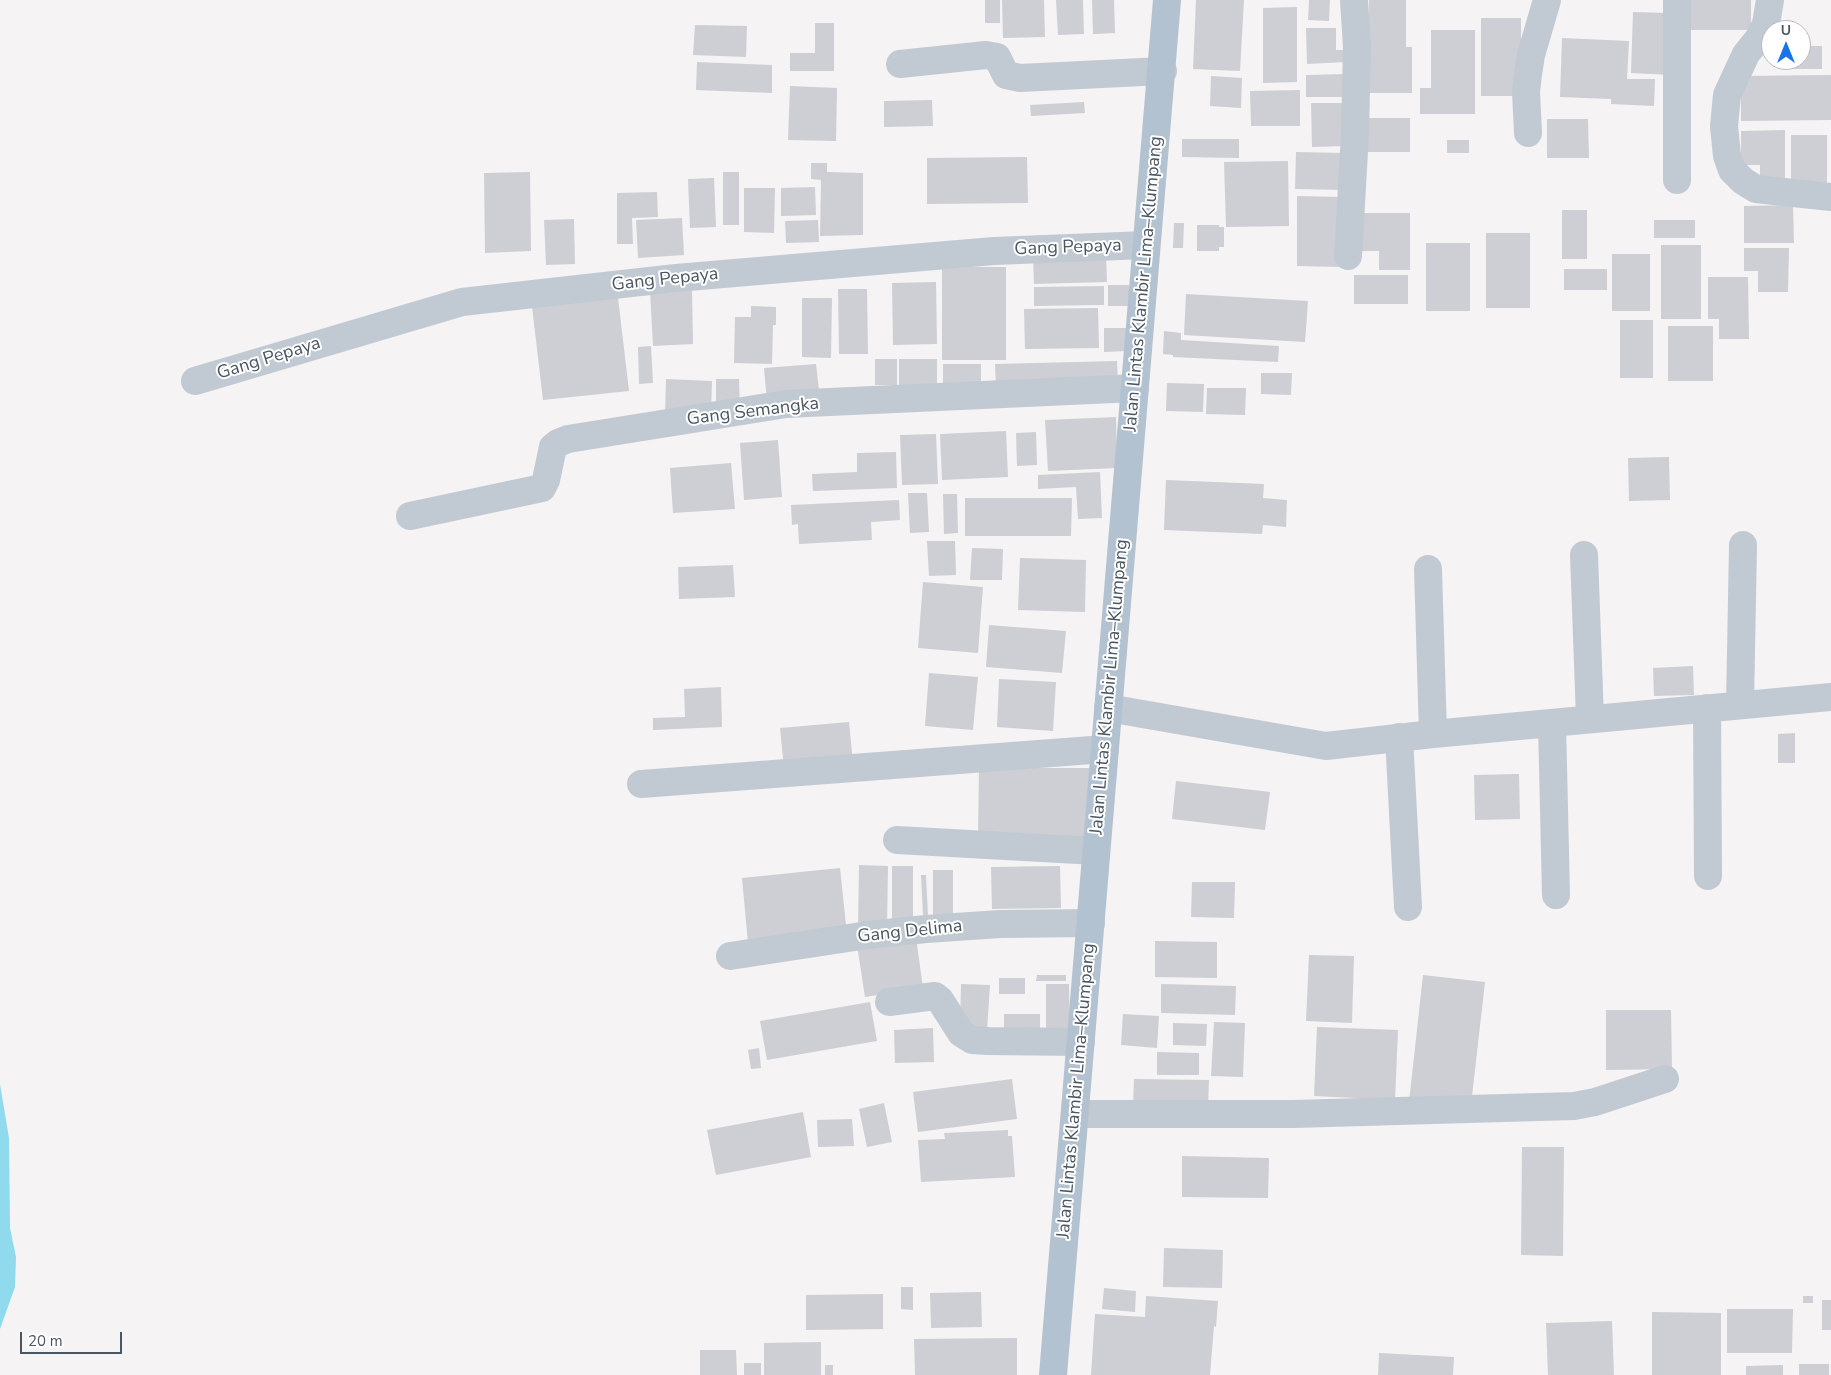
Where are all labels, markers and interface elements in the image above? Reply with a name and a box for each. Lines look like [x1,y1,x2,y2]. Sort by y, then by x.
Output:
north arrow [1761,20,1811,70]
text: U [1781,21,1791,40]
street label: Jalan Lintas Klambir Lima–Klumpang [1120,135,1168,433]
street label: Gang Pepaya [1014,235,1122,261]
street label: Gang Pepaya [611,264,719,296]
street label: Gang Pepaya [215,333,323,385]
street label: Gang Semangka [686,393,820,431]
street label: Jalan Lintas Klambir Lima–Klumpang [1086,538,1134,836]
street label: Gang Delima [856,916,964,948]
street label: Jalan Lintas Klambir Lima–Klumpang [1053,942,1101,1240]
scale bar [22,1322,125,1354]
text: 20 m [28,1331,63,1351]

